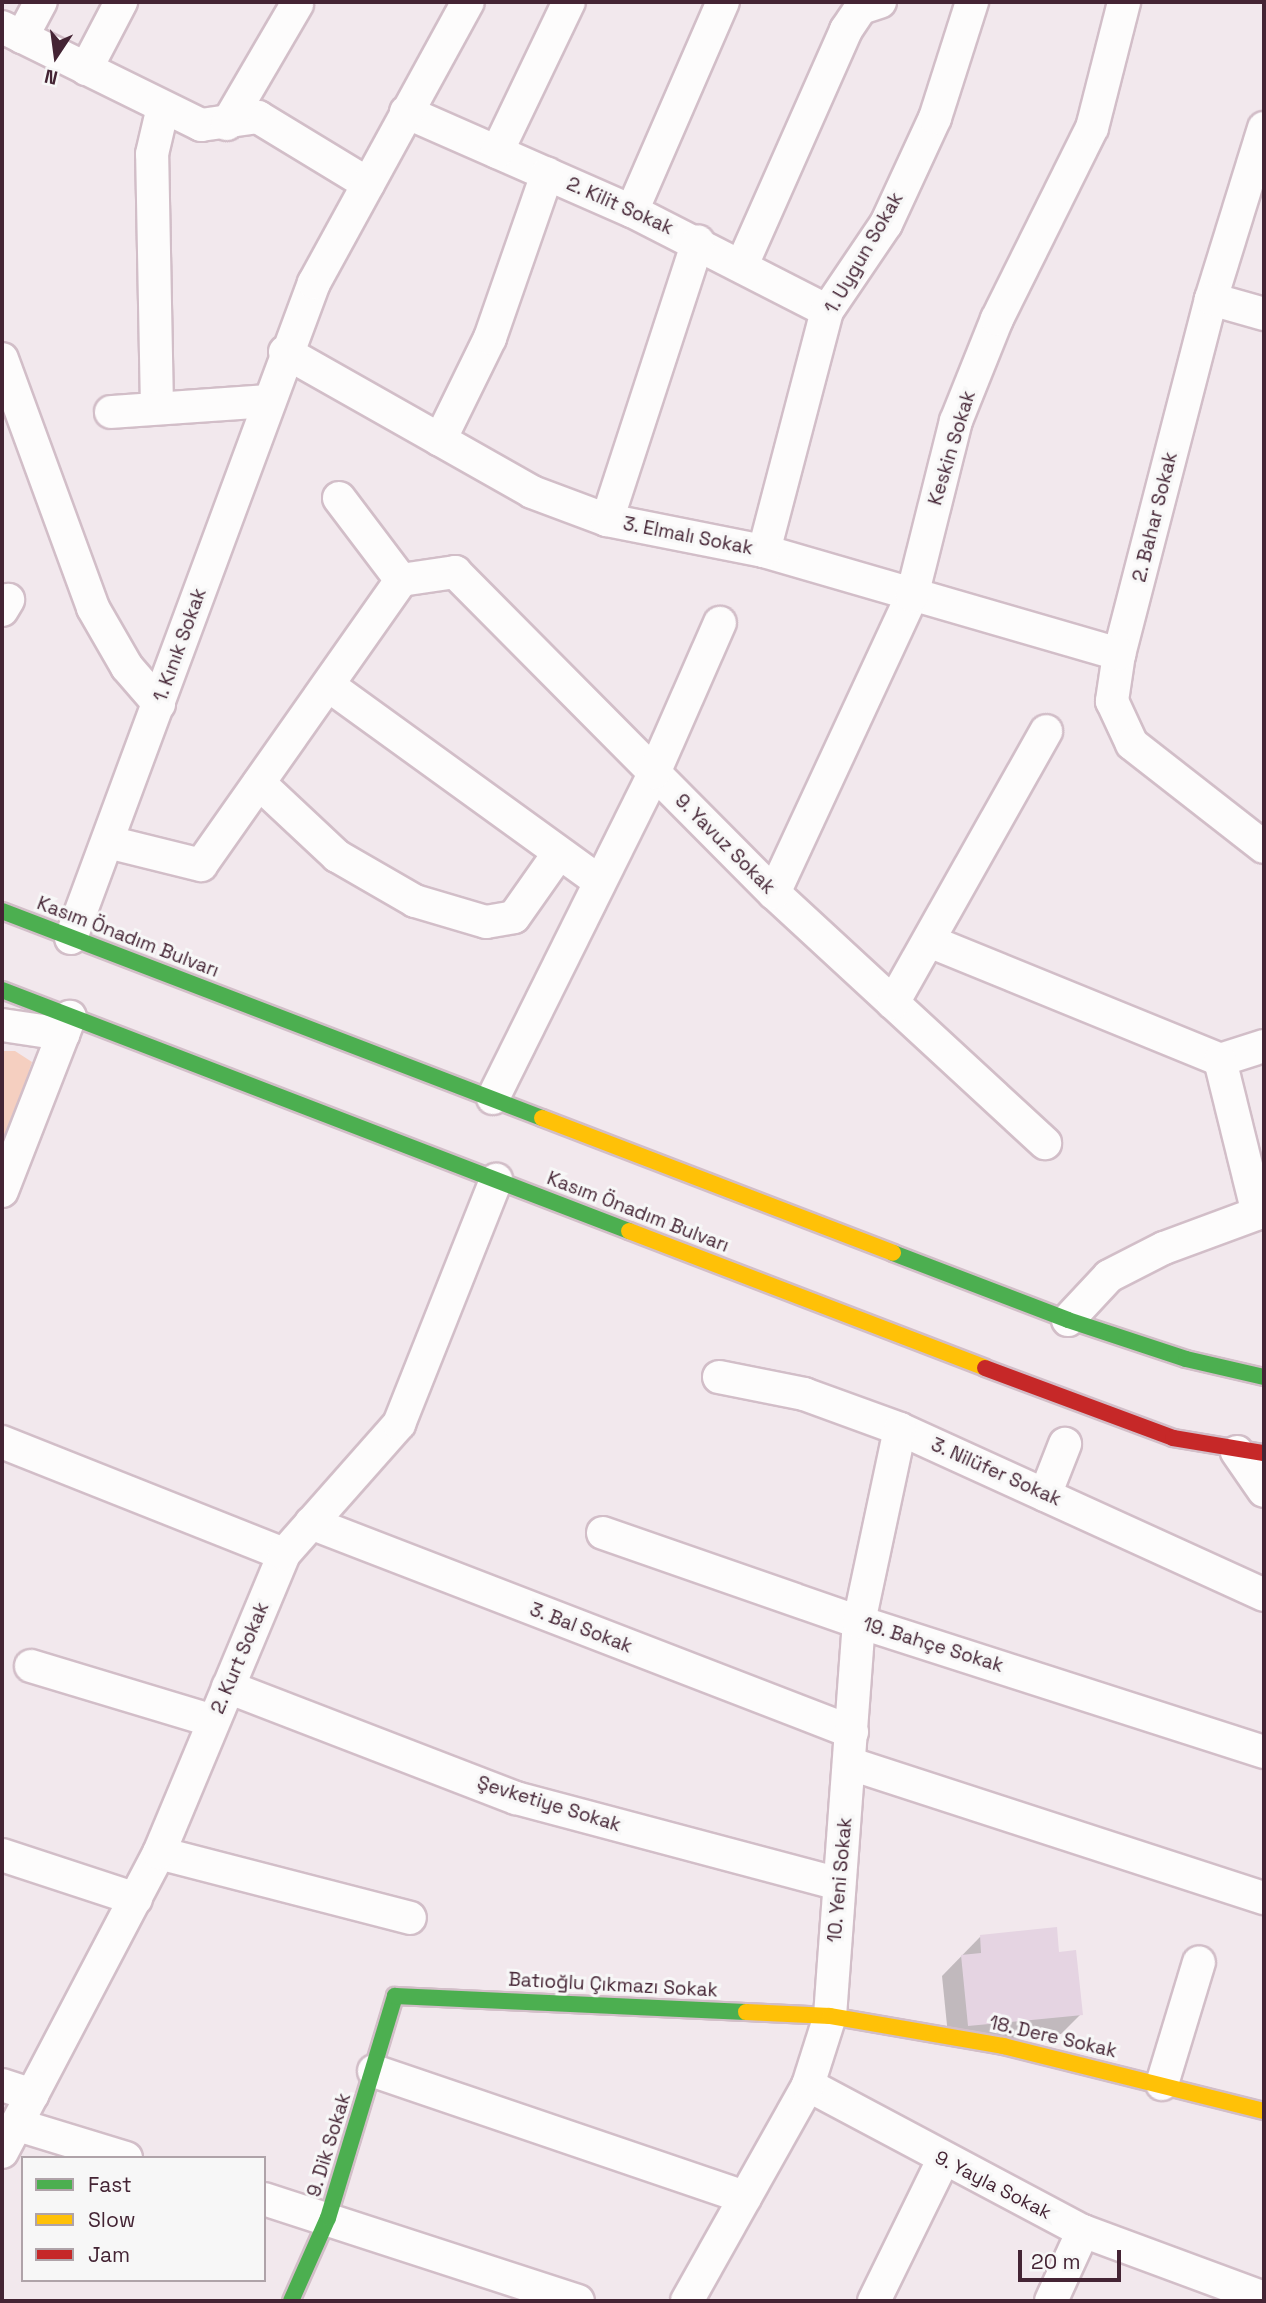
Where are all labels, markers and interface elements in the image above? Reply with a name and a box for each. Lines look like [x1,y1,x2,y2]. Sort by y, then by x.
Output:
north arrow [21,21,91,91]
text: N [42,63,60,91]
street label: 2. Kilit Sokak [563,172,677,240]
street label: 1. Uygun Sokak [820,188,908,318]
street label: Keskin Sokak [924,388,980,508]
street label: 2. Bahar Sokak [1128,449,1182,585]
street label: 3. Elmalı Sokak [621,512,755,560]
street label: 1. Kınık Sokak [149,585,211,705]
street label: 9. Yavuz Sokak [670,789,780,899]
street label: Kasım Önadım Bulvarı [34,892,222,982]
street label: Kasım Önadım Bulvarı [544,1167,732,1257]
street label: 3. Nilüfer Sokak [927,1433,1065,1511]
street label: 3. Bal Sokak [526,1598,636,1658]
street label: 2. Kurt Sokak [206,1599,274,1717]
street label: 19. Bahçe Sokak [860,1613,1006,1677]
street label: Şevketiye Sokak [474,1771,624,1837]
street label: 10. Yeni Sokak [823,1816,857,1944]
street label: Batıoğlu Çıkmazı Sokak [508,1968,718,2002]
street label: 18. Dere Sokak [987,2011,1119,2063]
street label: 9. Dik Sokak [302,2090,356,2200]
street label: 9. Yayla Sokak [931,2146,1055,2224]
legend [21,2156,266,2282]
text: Fast [88,2171,132,2198]
text: Slow [88,2206,136,2233]
scale bar [1021,2236,1124,2280]
text: Jam [88,2241,130,2268]
text: 20 m [1031,2248,1081,2275]

